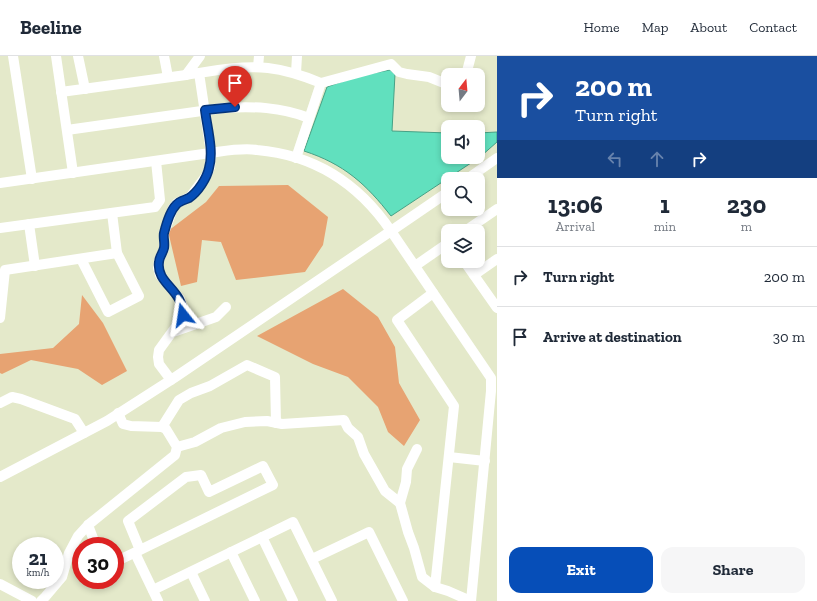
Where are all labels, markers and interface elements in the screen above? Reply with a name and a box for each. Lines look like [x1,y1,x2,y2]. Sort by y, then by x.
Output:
text: Beeline [20,16,82,39]
text: Home [584,19,620,36]
text: Map [642,19,668,36]
text: About [690,19,727,36]
text: Contact [749,19,797,36]
pin [218,66,252,107]
north arrow [441,68,485,112]
map controls [441,68,485,268]
text: 200 m [575,70,652,103]
icon: arrive [224,72,246,94]
icon: right [509,72,561,124]
text: Turn right [575,104,657,126]
button: sound [441,120,485,164]
icon: left [604,148,626,170]
icon: ahead [646,148,668,170]
icon: right [688,148,710,170]
button: search [441,172,485,216]
text: 13:06 [548,190,603,219]
text: 1 [660,190,670,219]
text: 230 [727,190,766,219]
text: Arrival [556,219,595,234]
text: min [654,219,676,234]
text: m [741,219,752,234]
button: layers [441,224,485,268]
icon: right [509,266,531,288]
text: Turn right [543,268,614,286]
text: 200 m [764,268,805,286]
position arrow [162,294,204,336]
icon: arrive [509,326,531,348]
text: Arrive at destination [543,328,682,346]
text: 30 m [773,328,805,346]
speed limit sign: 30 [72,537,124,589]
text: 21 [29,546,47,570]
button: Exit [509,547,653,593]
button: Share [661,547,805,593]
text: km/h [27,567,49,579]

